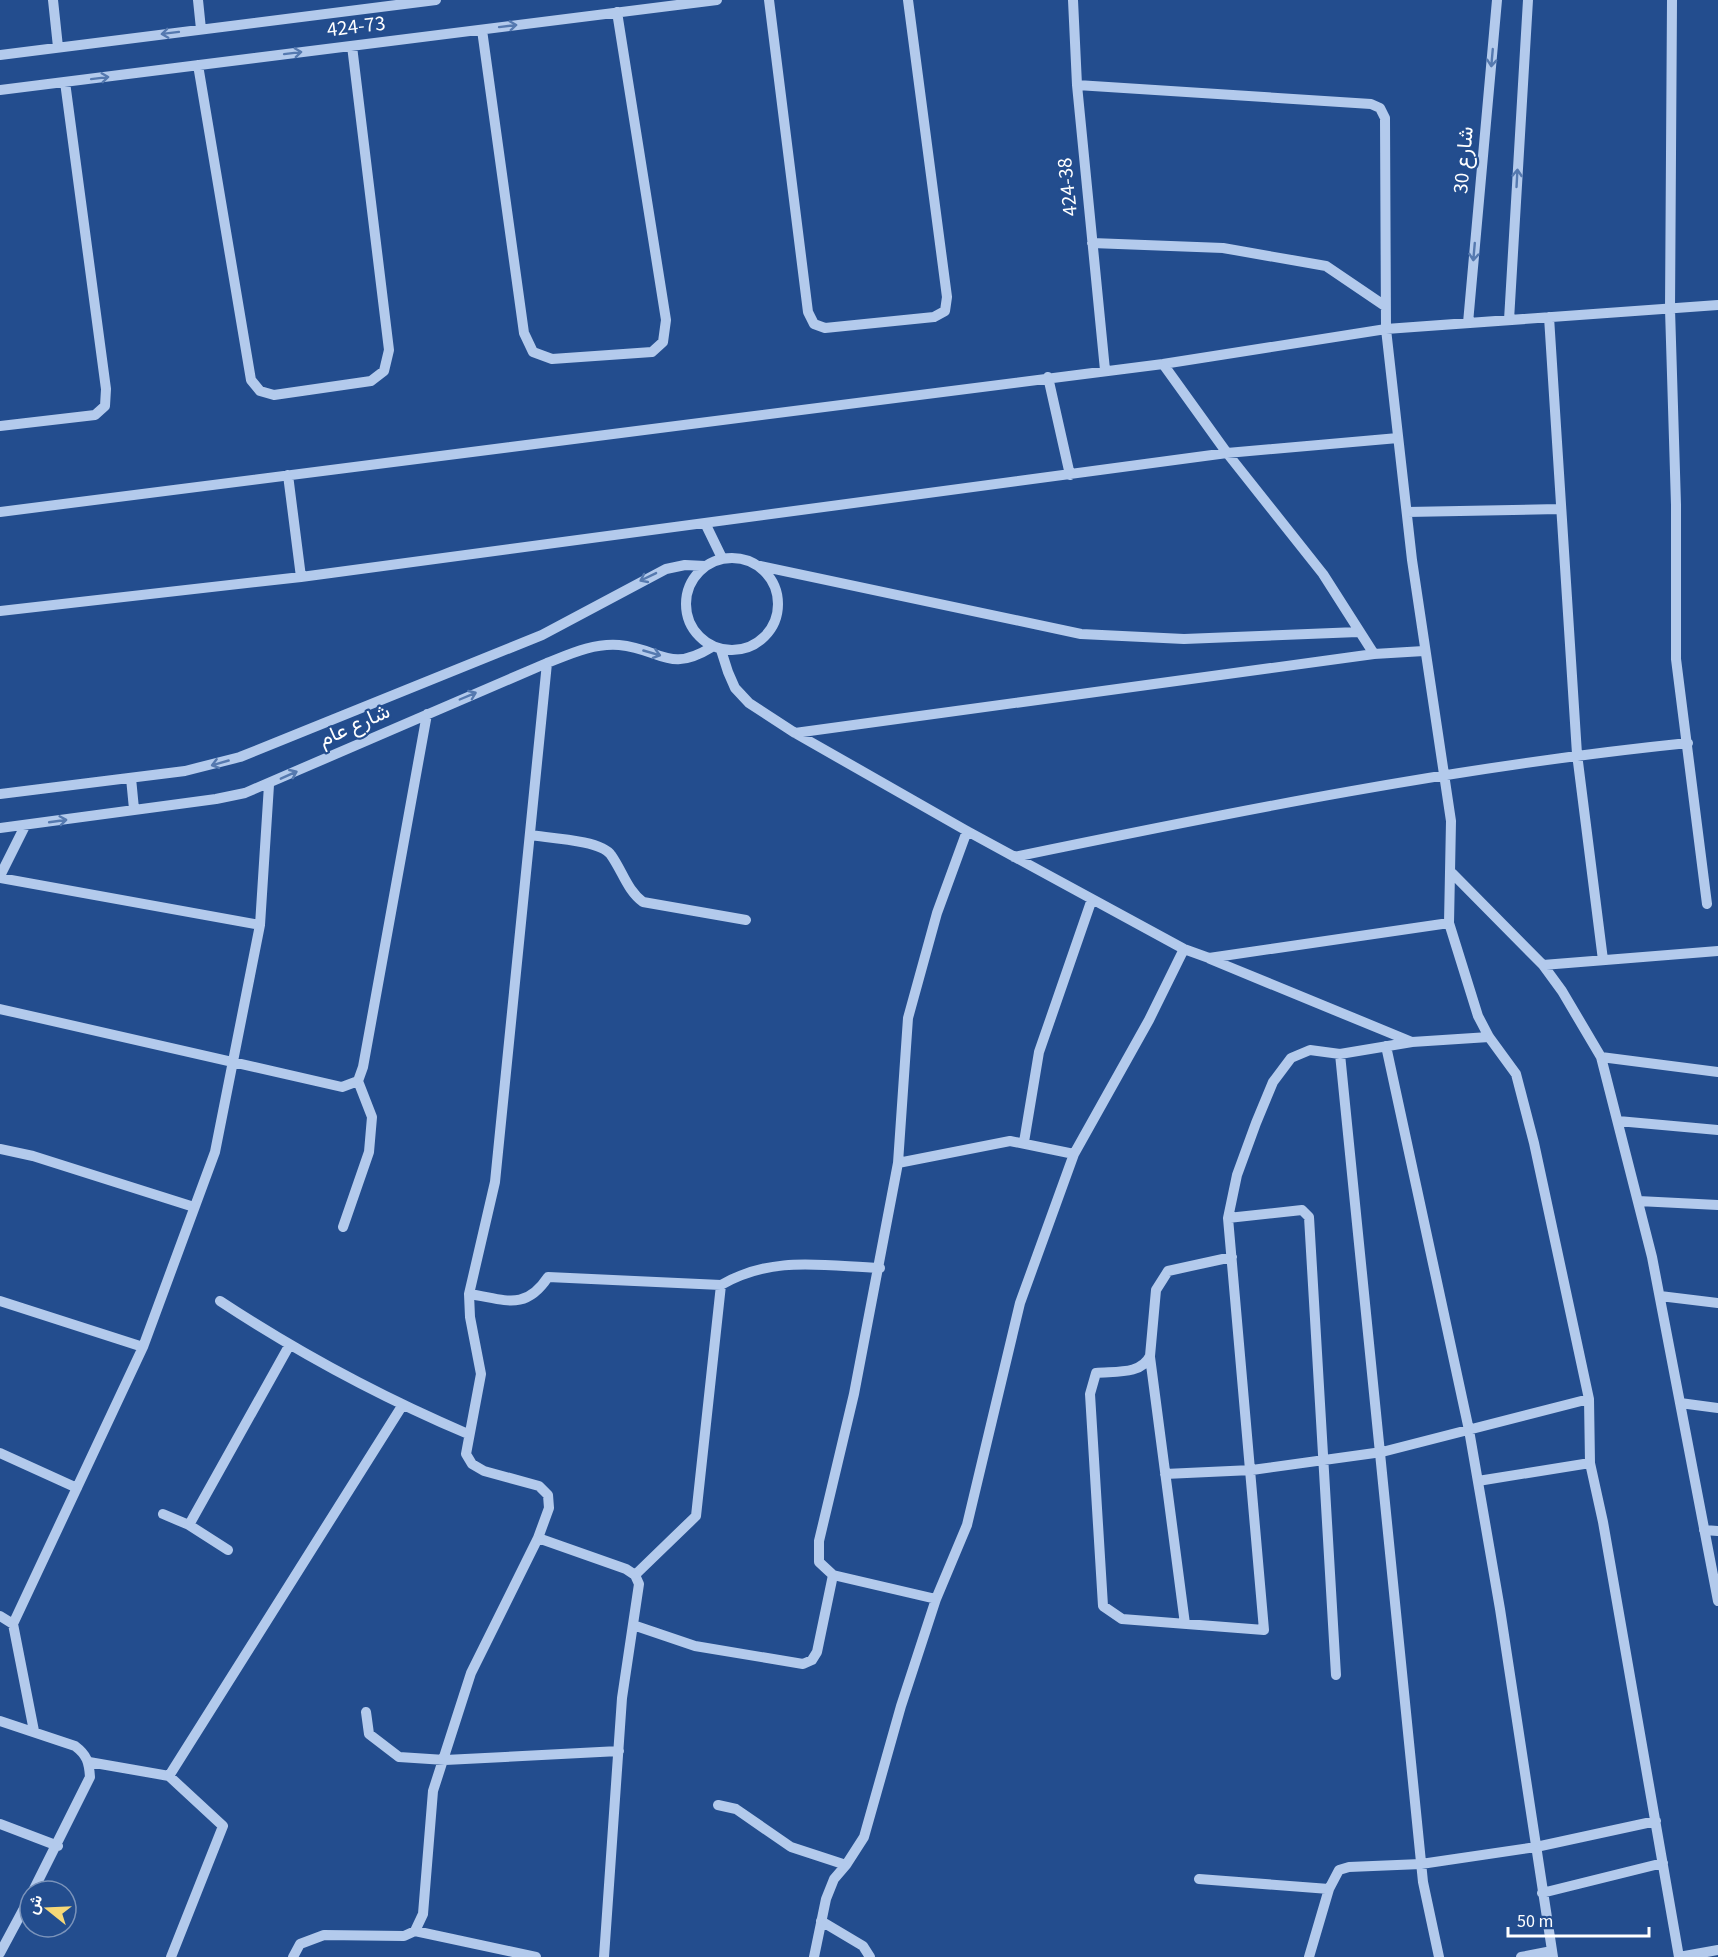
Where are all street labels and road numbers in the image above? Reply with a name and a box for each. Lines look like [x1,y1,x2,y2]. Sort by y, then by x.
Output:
street label: 424-73 [325,8,387,44]
street label: شارع 30 [1445,125,1481,195]
street label: 424-38 [1049,156,1085,218]
street label: شارع عام [313,696,395,754]

